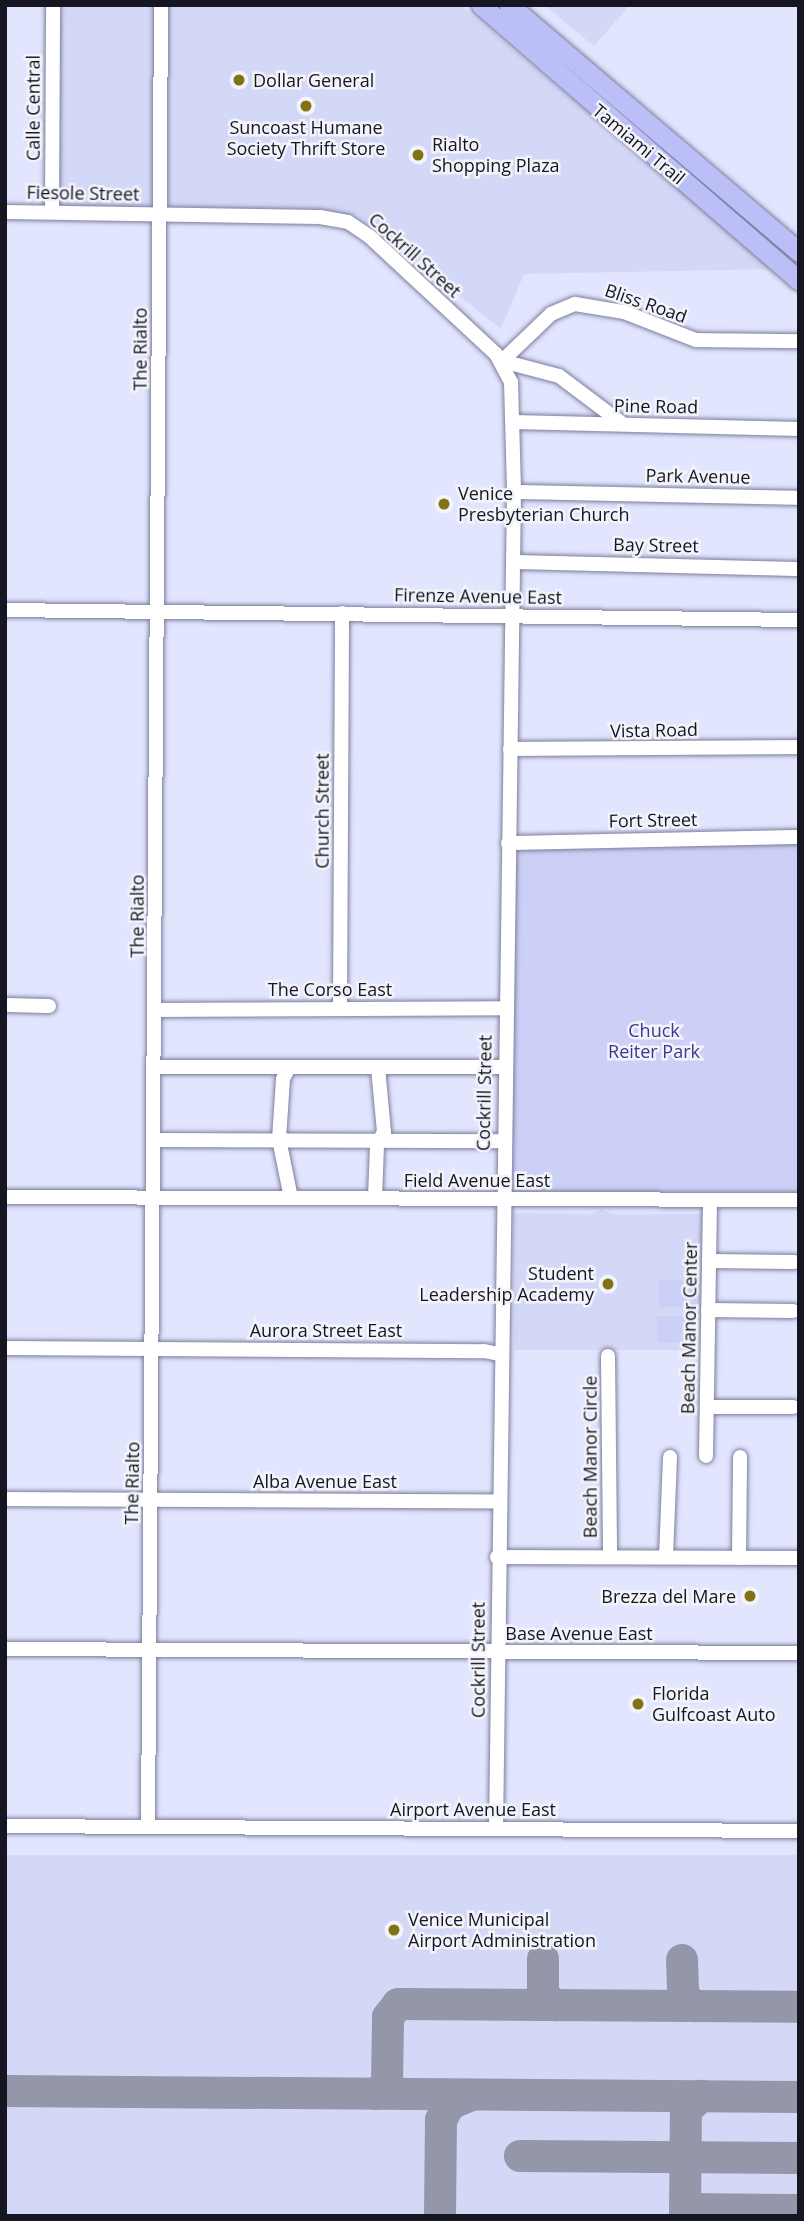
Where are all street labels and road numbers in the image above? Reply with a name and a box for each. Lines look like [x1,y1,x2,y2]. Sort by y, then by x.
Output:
street label: Calle Central [22,55,44,161]
street label: Tamiami Trail [589,99,689,189]
street label: Fiesole Street [26,181,140,205]
street label: Cockrill Street [365,208,465,302]
street label: Bliss Road [602,279,690,327]
street label: The Rialto [129,307,151,391]
street label: Pine Road [614,394,698,418]
street label: Park Avenue [645,464,751,488]
street label: Bay Street [613,533,699,557]
street label: Firenze Avenue East [394,584,562,608]
street label: Vista Road [610,718,698,742]
street label: Church Street [311,753,333,869]
street label: Fort Street [608,808,698,832]
street label: The Rialto [126,874,148,958]
street label: The Corso East [268,978,392,1000]
street label: Cockrill Street [472,1035,496,1151]
street label: Field Avenue East [404,1169,550,1191]
street label: Beach Manor Center [677,1242,701,1414]
street label: Aurora Street East [250,1319,402,1341]
street label: Beach Manor Circle [579,1376,601,1538]
street label: The Rialto [120,1441,144,1525]
street label: Alba Avenue East [253,1470,397,1492]
street label: Cockrill Street [467,1602,489,1718]
street label: Base Avenue East [505,1622,653,1644]
street label: Airport Avenue East [390,1798,556,1820]

